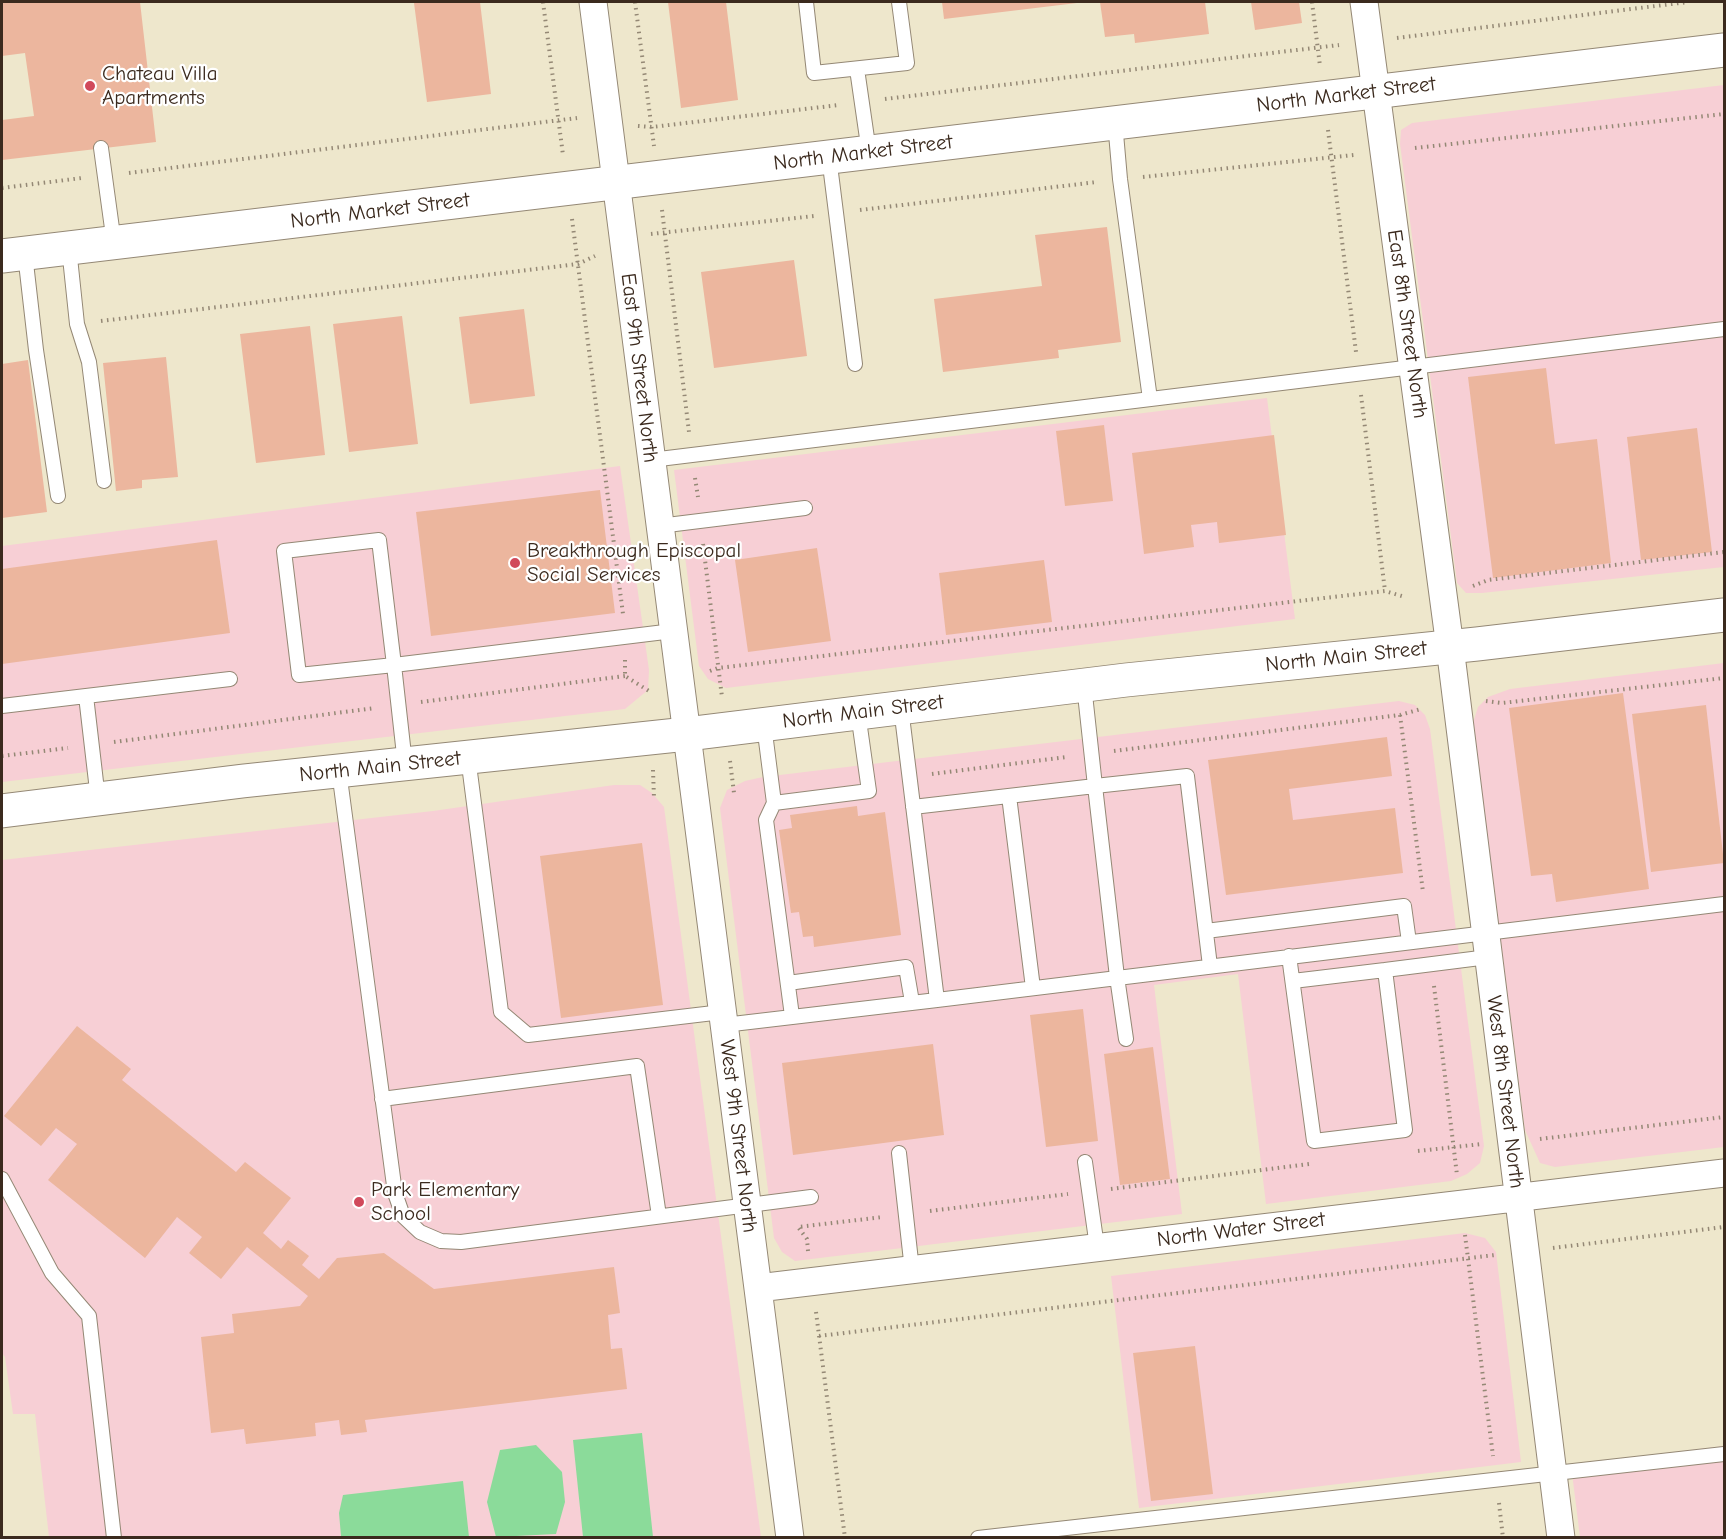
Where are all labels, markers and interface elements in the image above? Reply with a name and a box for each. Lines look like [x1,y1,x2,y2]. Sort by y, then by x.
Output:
place label: Chateau Villa Apartments [102,61,218,111]
street label: North Market Street [1255,72,1437,118]
marker: Chateau Villa Apartments [83,79,97,93]
street label: North Market Street [772,130,954,176]
street label: North Market Street [289,188,471,234]
street label: East 8th Street North [1381,228,1433,420]
street label: East 9th Street North [615,272,663,464]
place label: Breakthrough Episcopal Social Services [527,538,741,588]
marker: Breakthrough Episcopal Social Services [508,556,522,570]
street label: North Main Street [1264,636,1428,678]
street label: North Main Street [781,690,945,734]
street label: North Main Street [298,746,462,788]
street label: West 8th Street North [1481,994,1529,1190]
street label: West 9th Street North [714,1038,762,1234]
place label: Park Elementary School [371,1177,519,1227]
marker: Park Elementary School [352,1195,366,1209]
street label: North Water Street [1156,1207,1326,1253]

